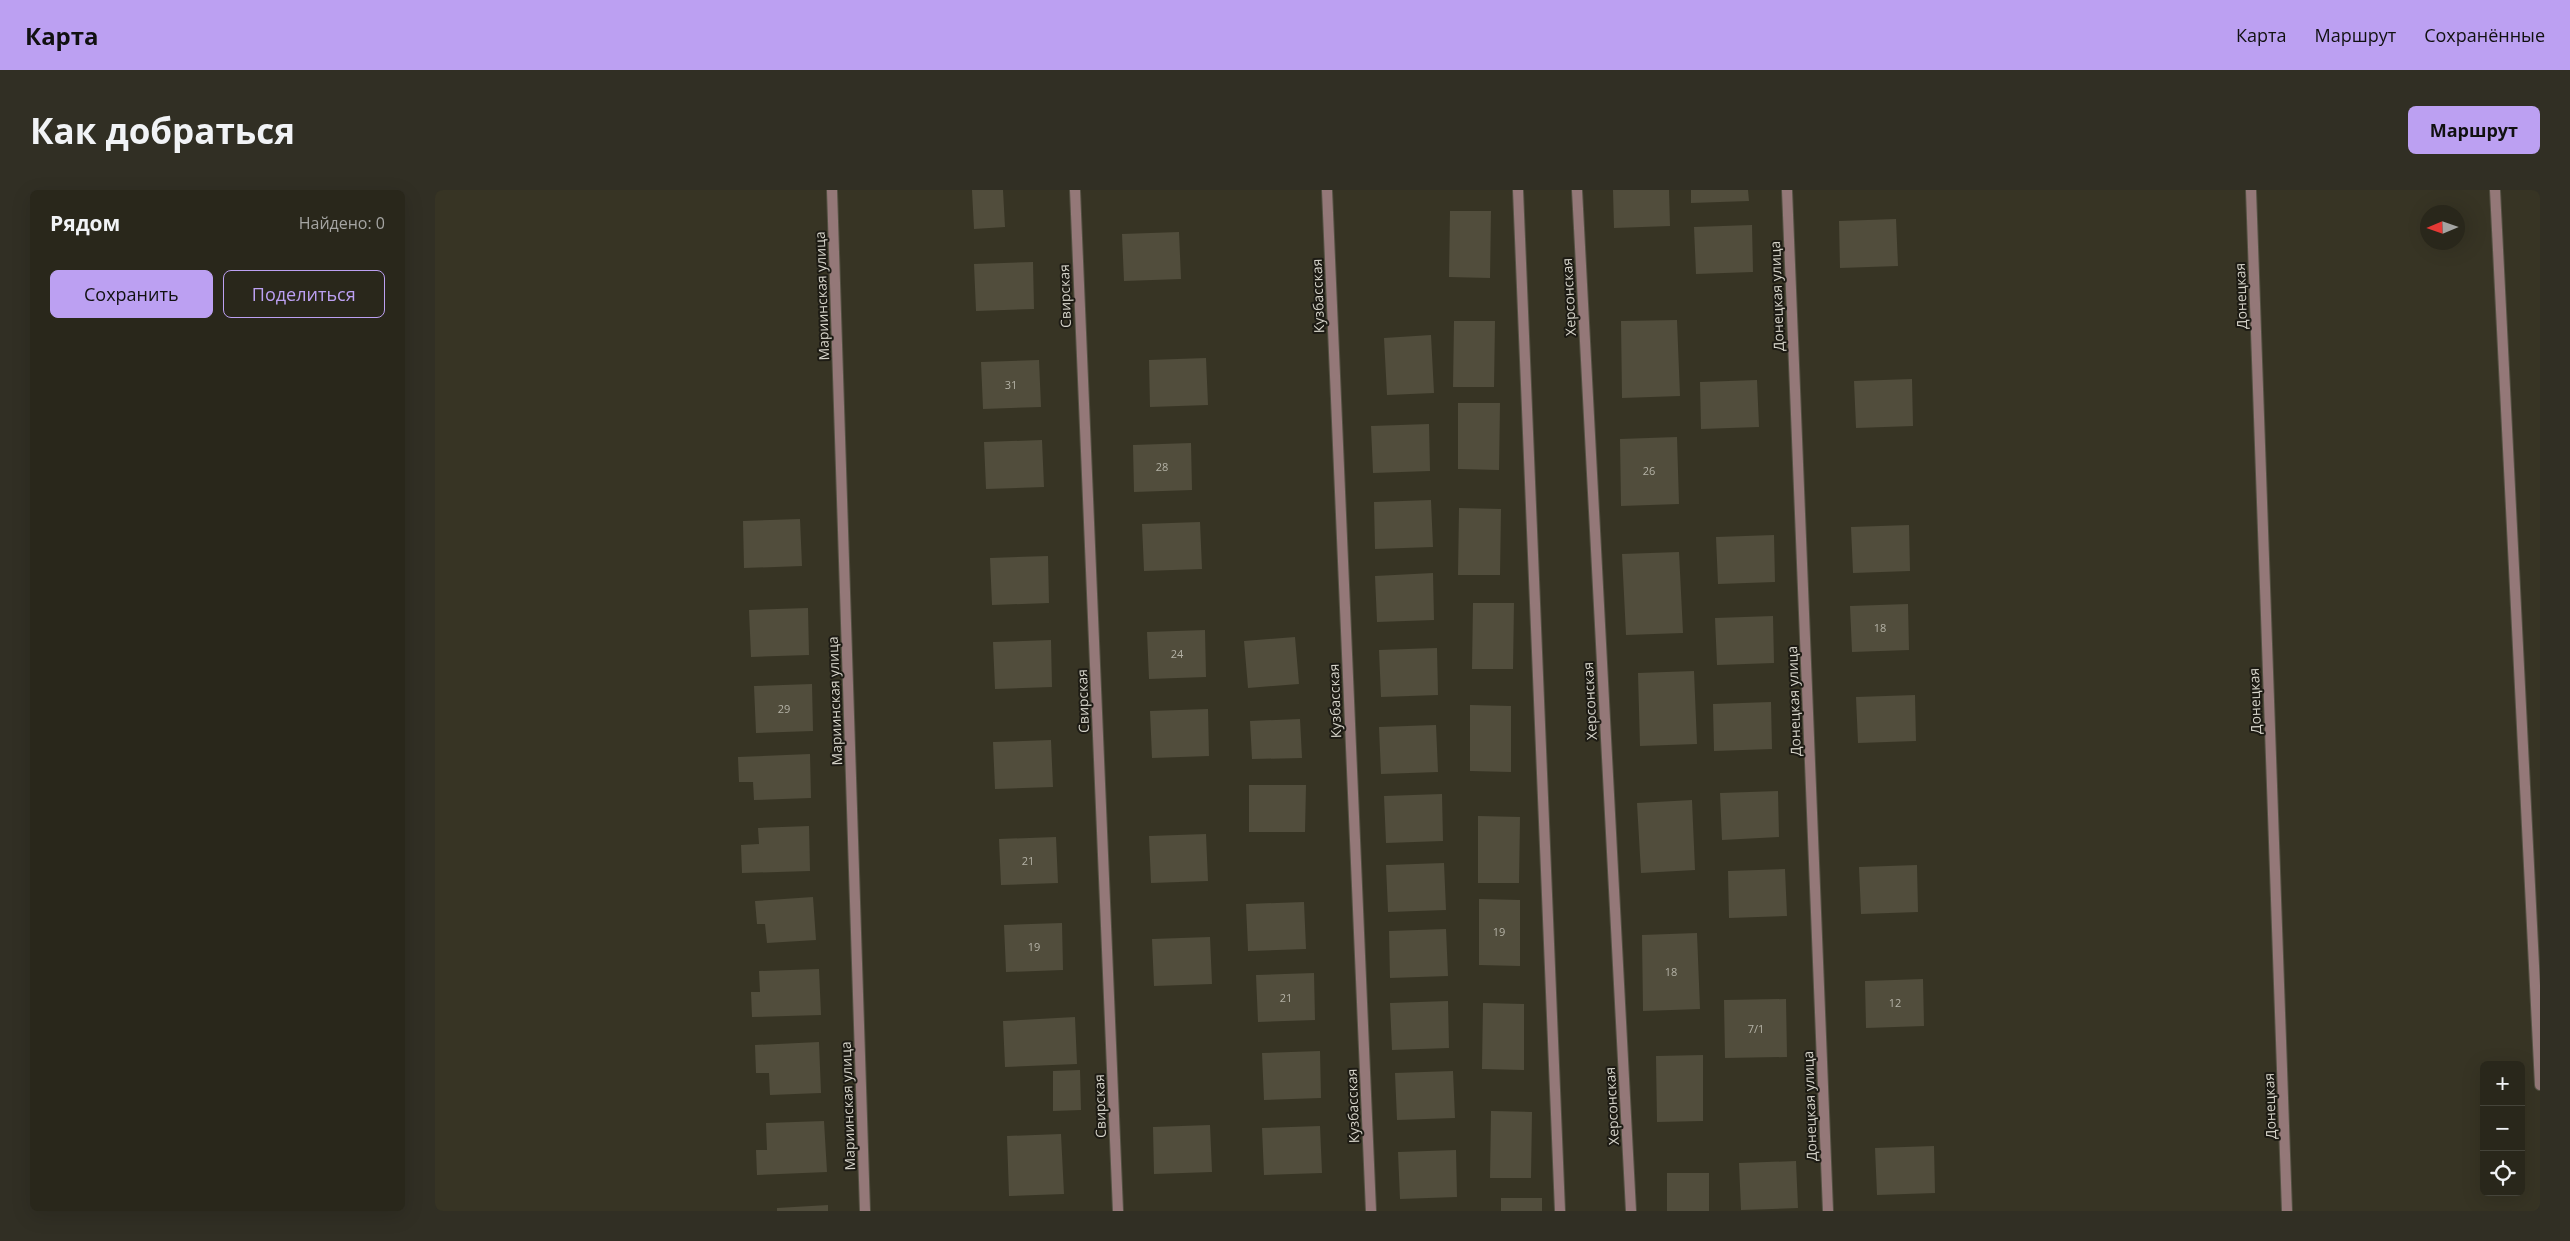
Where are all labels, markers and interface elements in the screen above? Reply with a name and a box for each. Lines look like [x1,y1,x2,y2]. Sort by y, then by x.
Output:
text: Карта [25,19,99,52]
text: Карта [2236,23,2286,47]
text: Маршрут [2314,23,2396,47]
text: Сохранённые [2424,23,2545,47]
button: Маршрут [2408,106,2540,154]
text: Как добраться [30,107,295,154]
north arrow [2420,205,2465,250]
text: Рядом [50,209,120,237]
text: Найдено: 0 [299,212,385,234]
street label: Мариинская улица [810,231,833,361]
street label: Донецкая улица [1765,241,1788,351]
street label: Кузбасская [1307,258,1328,334]
street label: Херсонская [1557,258,1580,336]
street label: Донецкая [2230,263,2251,329]
street label: Свирская [1054,264,1075,328]
button: Сохранить [50,270,213,318]
button: Поделиться [223,270,385,318]
house number: 31 [1005,377,1017,392]
house number: 28 [1156,459,1168,474]
house number: 26 [1643,463,1655,478]
house number: 18 [1874,620,1886,635]
street label: Мариинская улица [823,636,846,766]
house number: 24 [1171,646,1184,661]
street label: Донецкая улица [1782,646,1805,756]
street label: Херсонская [1578,662,1601,740]
street label: Кузбасская [1324,663,1345,739]
street label: Донецкая [2244,668,2265,734]
street label: Свирская [1072,669,1093,733]
house number: 29 [778,701,790,716]
house number: 21 [1022,853,1034,868]
house number: 19 [1493,924,1505,939]
house number: 19 [1028,939,1040,954]
house number: 18 [1665,964,1677,979]
house number: 21 [1280,990,1292,1005]
house number: 12 [1889,995,1901,1010]
house number: 7/1 [1748,1021,1764,1036]
street label: Мариинская улица [836,1041,859,1171]
street label: Донецкая улица [1798,1051,1821,1161]
map controls [2480,1061,2525,1196]
button: + [2480,1061,2525,1106]
street label: Херсонская [1600,1067,1623,1145]
street label: Кузбасская [1342,1068,1363,1144]
street label: Донецкая [2259,1073,2280,1139]
street label: Свирская [1089,1074,1110,1138]
button: − [2480,1106,2525,1151]
button: locate [2480,1151,2525,1196]

